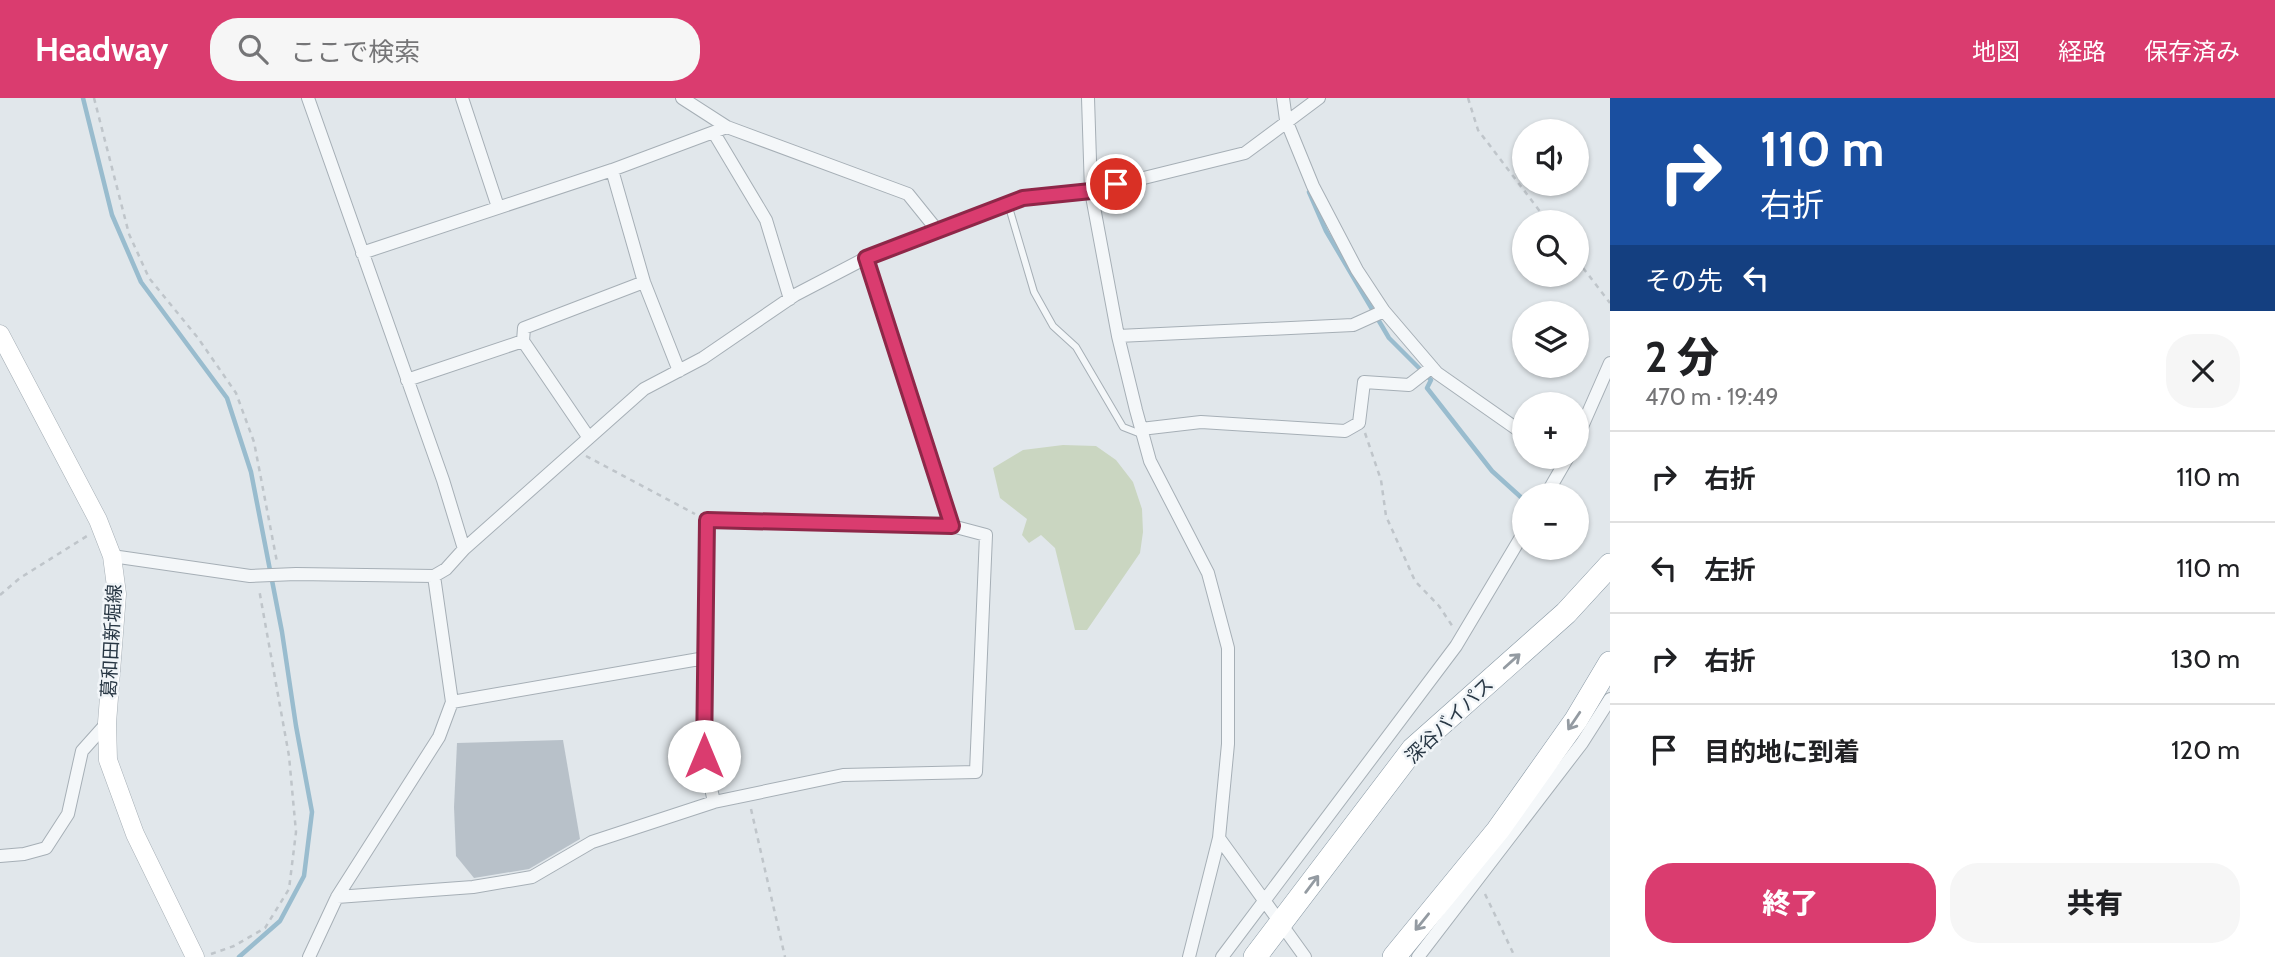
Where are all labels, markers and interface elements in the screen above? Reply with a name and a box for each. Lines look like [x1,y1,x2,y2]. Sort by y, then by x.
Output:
search box [210,18,700,81]
text: Headway [35,29,168,69]
icon: search [234,30,272,68]
text: ここで検索 [290,36,420,68]
text: 地図 [1972,37,2020,66]
text: 経路 [2058,37,2106,66]
text: 保存済み [2144,37,2240,66]
map controls [1512,119,1589,560]
button: sound [1512,119,1589,196]
text: 110 m [1760,119,1884,178]
icon: right [1645,126,1736,217]
pin [1086,154,1146,214]
icon: arrive [1097,165,1135,203]
text: 右折 [1760,185,1824,224]
button: search [1512,210,1589,287]
icon: left [1737,259,1775,297]
text: その先 [1645,265,1723,297]
button: layers [1512,301,1589,378]
text: 2 分 [1645,331,1719,383]
button: close [2166,334,2240,408]
text: 470 m · 19:49 [1645,383,1779,411]
button: + [1512,392,1589,469]
icon: right [1645,458,1683,496]
text: 110 m [2176,461,2240,493]
text: 右折 [1704,463,1756,495]
button: − [1512,483,1589,560]
icon: left [1645,549,1683,587]
text: 110 m [2176,552,2240,584]
text: 左折 [1704,554,1756,586]
street label: 葛和田新堀線 [97,583,126,699]
icon: right [1645,640,1683,678]
text: 130 m [2171,643,2240,675]
text: 右折 [1704,645,1756,677]
one-way arrow [1503,653,1521,669]
street label: 深谷バイパス [1400,673,1498,768]
one-way arrow [1567,711,1581,731]
position arrow [667,719,741,793]
icon: arrive [1645,731,1683,769]
text: 120 m [2171,734,2240,766]
text: 目的地に到着 [1704,736,1860,768]
button: 終了 [1645,863,1936,943]
button: 共有 [1950,863,2240,943]
one-way arrow [1304,875,1319,893]
one-way arrow [1415,913,1430,931]

